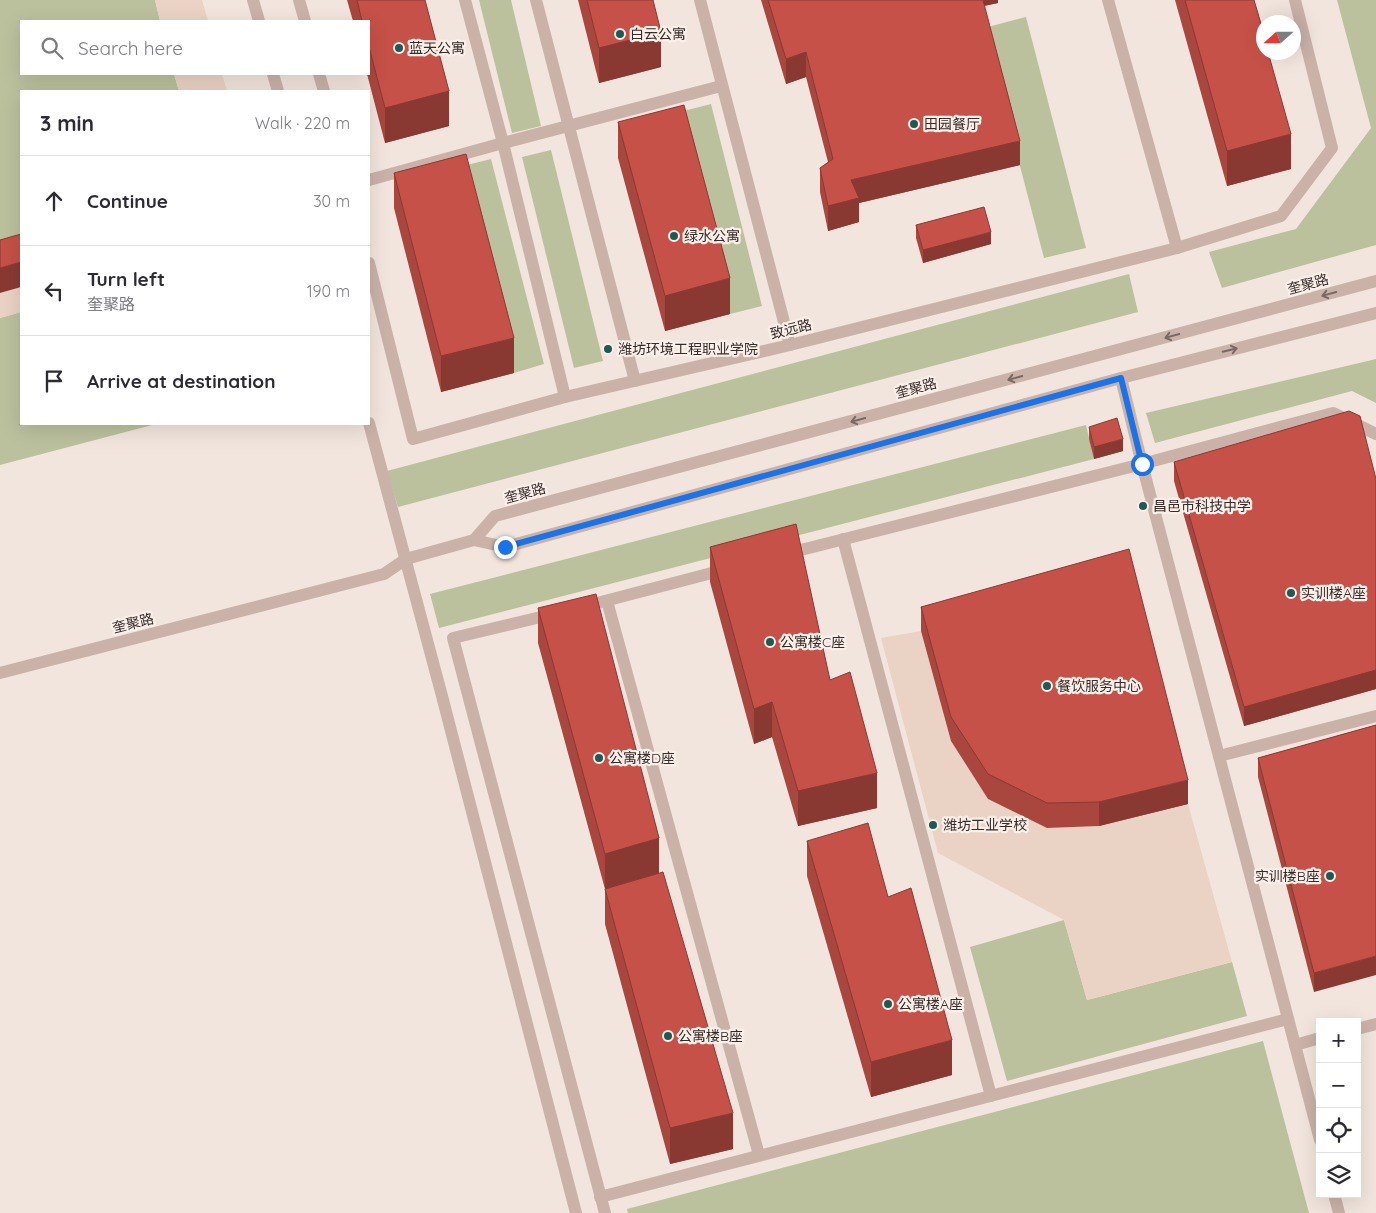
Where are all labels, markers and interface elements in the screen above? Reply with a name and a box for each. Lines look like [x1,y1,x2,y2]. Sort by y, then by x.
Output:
north arrow [1256,15,1301,60]
search box [20,20,370,75]
place label: 白云公寓 [630,25,686,43]
marker: 白云公寓 [614,28,626,40]
icon: search [38,34,66,62]
text: Search here [78,36,183,60]
place label: 蓝天公寓 [409,39,465,57]
marker: 蓝天公寓 [393,42,405,54]
text: 3 min [40,110,94,136]
text: Walk · 220 m [255,113,350,133]
place label: 田园餐厅 [924,115,980,133]
marker: 田园餐厅 [908,118,920,130]
icon: ahead [40,187,68,215]
text: Continue [87,189,168,213]
text: 30 m [313,191,350,211]
place label: 绿水公寓 [684,227,740,245]
marker: 绿水公寓 [668,230,680,242]
text: Turn left [87,267,165,291]
street label: 奎聚路 [1285,270,1331,298]
icon: left [40,277,68,305]
text: 190 m [307,281,350,301]
one-way arrow [1321,290,1337,299]
text: 奎聚路 [87,294,135,314]
street label: 致远路 [768,315,814,343]
one-way arrow [1164,332,1180,341]
place label: 潍坊环境工程职业学院 [618,340,758,358]
marker: 潍坊环境工程职业学院 [602,343,614,355]
one-way arrow [1222,345,1238,354]
icon: arrive [40,367,68,395]
text: Arrive at destination [87,369,276,393]
one-way arrow [1007,373,1023,383]
street label: 奎聚路 [893,374,939,402]
one-way arrow [850,415,866,425]
route start [1131,453,1154,476]
street label: 奎聚路 [502,479,548,507]
place label: 昌邑市科技中学 [1153,497,1251,515]
marker: 昌邑市科技中学 [1137,500,1149,512]
route end [494,536,517,559]
place label: 实训楼A座 [1301,584,1366,602]
marker: 实训楼A座 [1285,587,1297,599]
street label: 奎聚路 [110,609,156,637]
place label: 公寓楼C座 [780,633,845,651]
marker: 公寓楼C座 [764,636,776,648]
place label: 餐饮服务中心 [1057,677,1141,695]
marker: 餐饮服务中心 [1041,680,1053,692]
place label: 公寓楼D座 [609,749,675,767]
marker: 公寓楼D座 [593,752,605,764]
place label: 潍坊工业学校 [943,816,1027,834]
marker: 潍坊工业学校 [927,819,939,831]
place label: 实训楼B座 [1255,867,1320,885]
marker: 实训楼B座 [1324,870,1336,882]
place label: 公寓楼A座 [898,995,963,1013]
marker: 公寓楼A座 [882,998,894,1010]
map controls [1316,1018,1361,1198]
button: + [1316,1018,1361,1063]
place label: 公寓楼B座 [678,1027,743,1045]
marker: 公寓楼B座 [662,1030,674,1042]
button: − [1316,1063,1361,1108]
button: locate [1316,1108,1361,1153]
button: layers [1316,1153,1361,1198]

